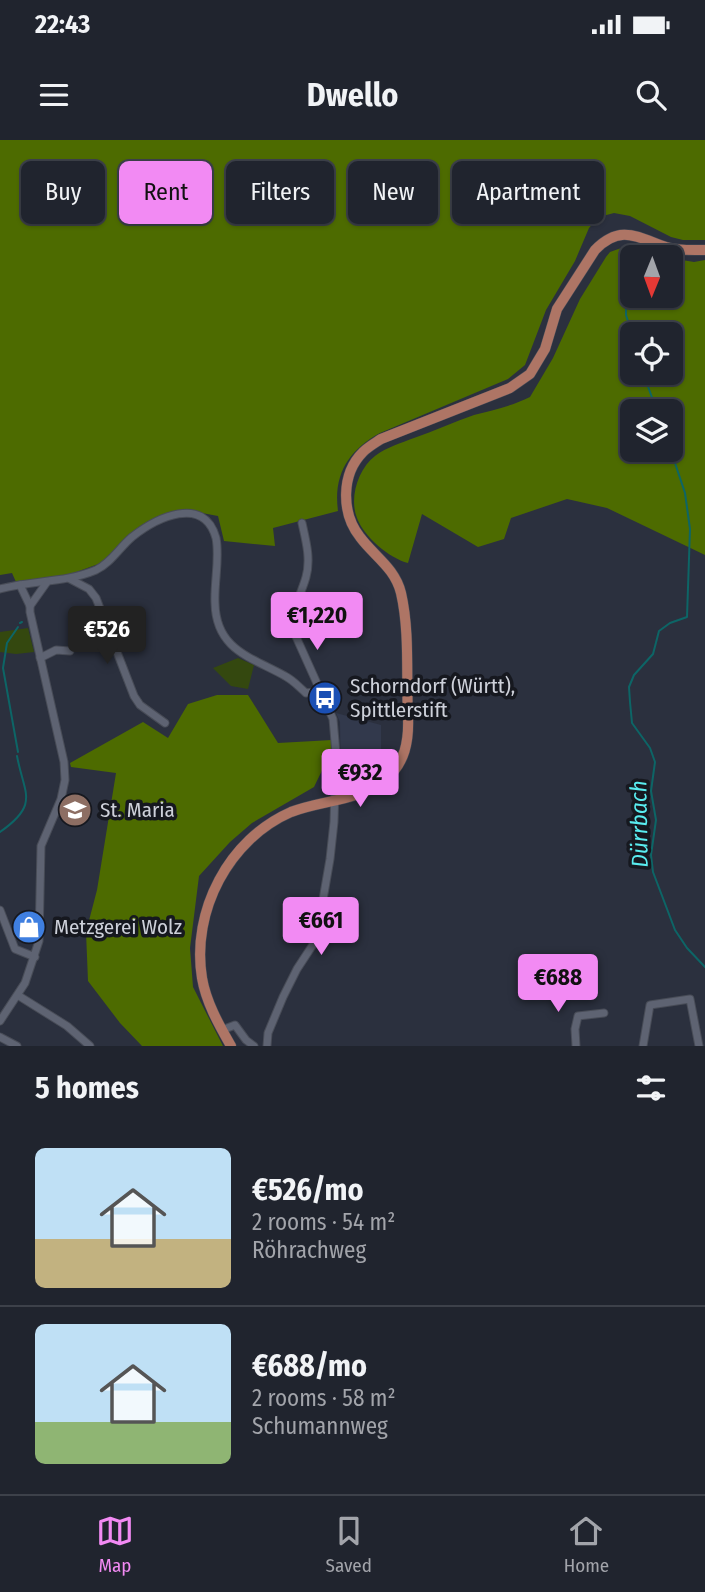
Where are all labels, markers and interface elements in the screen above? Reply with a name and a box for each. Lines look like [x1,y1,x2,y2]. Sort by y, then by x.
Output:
text: 22:43 [35,9,90,40]
icon: menu [35,76,73,114]
text: Dwello [307,76,398,114]
icon: search [632,76,670,114]
chip: Buy [21,161,105,224]
chip: Rent [119,161,212,224]
chip: Filters [226,161,334,224]
chip: New [348,161,438,224]
chip: Apartment [452,161,604,224]
north arrow [620,245,682,308]
map controls [620,245,683,462]
button: locate [620,322,683,385]
button: layers [620,399,683,462]
pin: €1,220 [260,592,374,652]
text: €1,220 [287,601,347,629]
pin: €526 [66,606,148,666]
text: €526 [84,615,130,643]
place label: Schorndorf (Württ), Spittlerstift [350,673,515,723]
bus stop icon: Schorndorf (Württ), Spittlerstift [306,679,344,717]
pin: €932 [319,750,401,809]
text: €932 [338,758,382,786]
water label: Dürrbach [624,780,654,868]
school or university icon: St. Maria [56,791,94,829]
place label: St. Maria [100,797,175,823]
pin: €661 [280,898,362,957]
text: €661 [299,906,343,934]
shop icon: Metzgerei Wolz [10,908,48,946]
place label: Metzgerei Wolz [54,914,182,940]
pin: €688 [517,954,599,1014]
text: €688 [534,963,582,991]
icon: filters [632,1069,670,1107]
text: 5 homes [35,1070,139,1106]
text: €526/mo [252,1172,363,1208]
icon: home [91,1176,175,1260]
text: 2 rooms · 54 m² [252,1208,395,1236]
text: Röhrachweg [252,1236,366,1264]
text: €688/mo [252,1348,367,1384]
icon: home [91,1352,175,1436]
text: 2 rooms · 58 m² [252,1384,396,1412]
text: Schumannweg [252,1412,388,1440]
tab: Map [96,1512,134,1577]
tab: Saved [326,1512,372,1577]
tab: Home [564,1512,609,1577]

